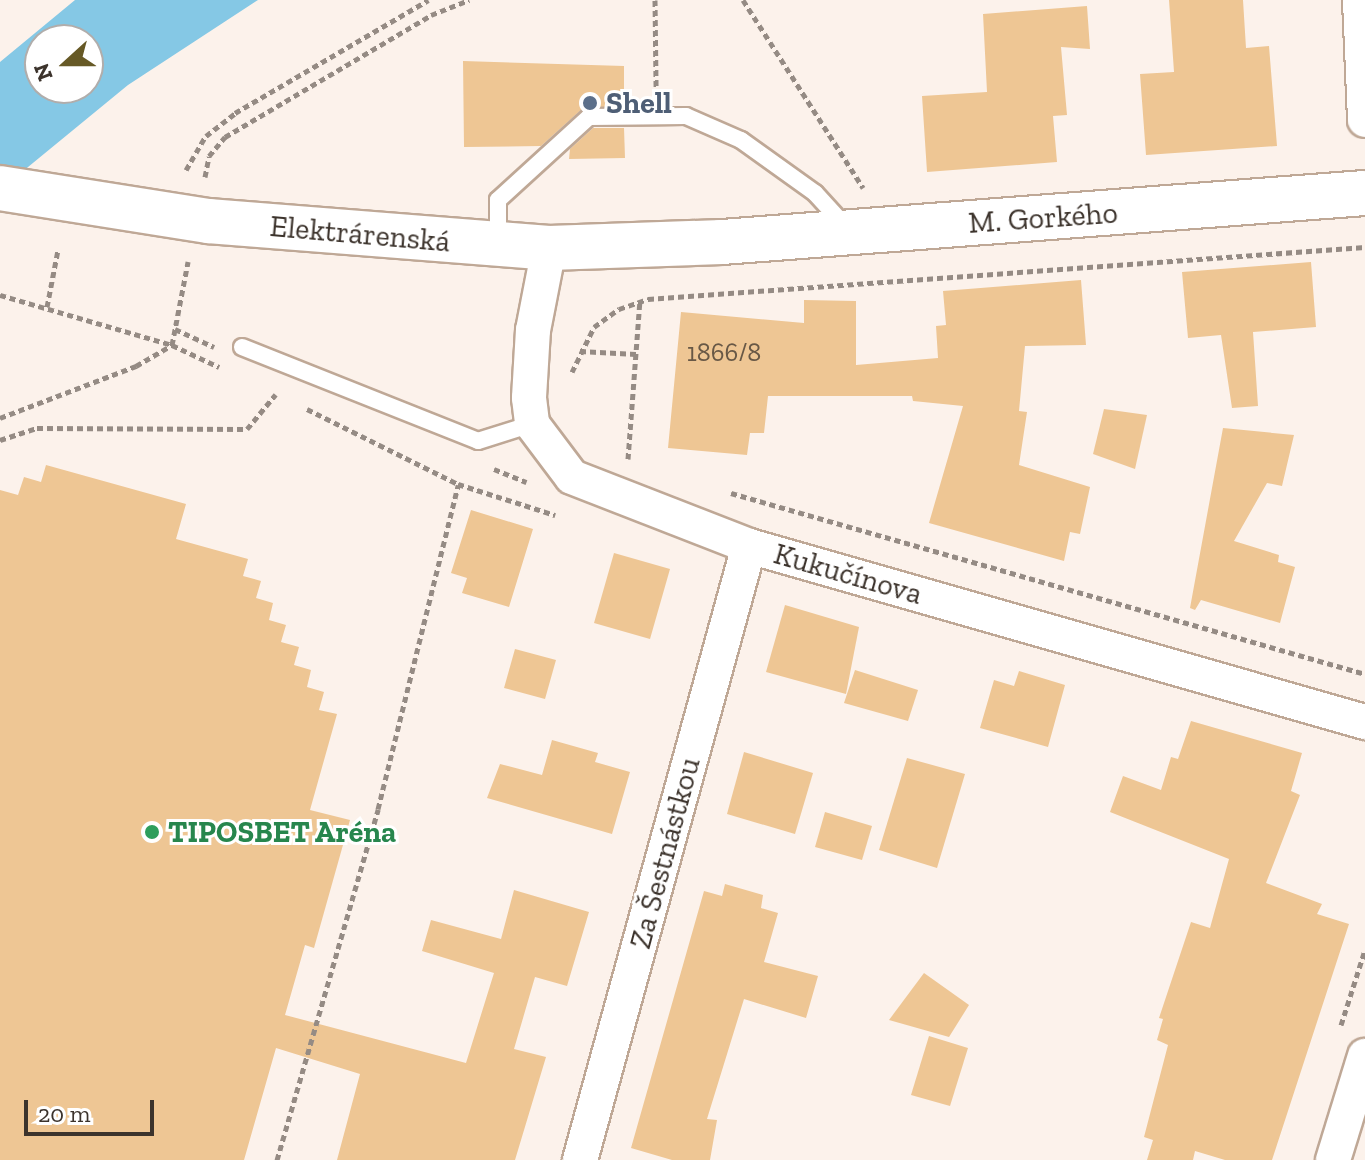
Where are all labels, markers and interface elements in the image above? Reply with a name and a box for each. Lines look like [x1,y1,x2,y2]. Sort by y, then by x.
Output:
north arrow [24,24,104,104]
text: N [27,59,59,85]
place label: Shell [606,85,672,121]
marker: Shell [581,94,599,112]
street label: M. Gorkého [967,195,1119,241]
street label: Elektrárenská [268,208,452,260]
house number: 1866/8 [687,337,761,369]
street label: Kukučínova [770,536,926,612]
street label: Za Šestnástkou [622,754,708,952]
place label: TIPOSBET Aréna [168,814,397,850]
marker: TIPOSBET Aréna [143,823,161,841]
scale bar [28,1084,158,1134]
text: 20 m [38,1099,90,1128]

